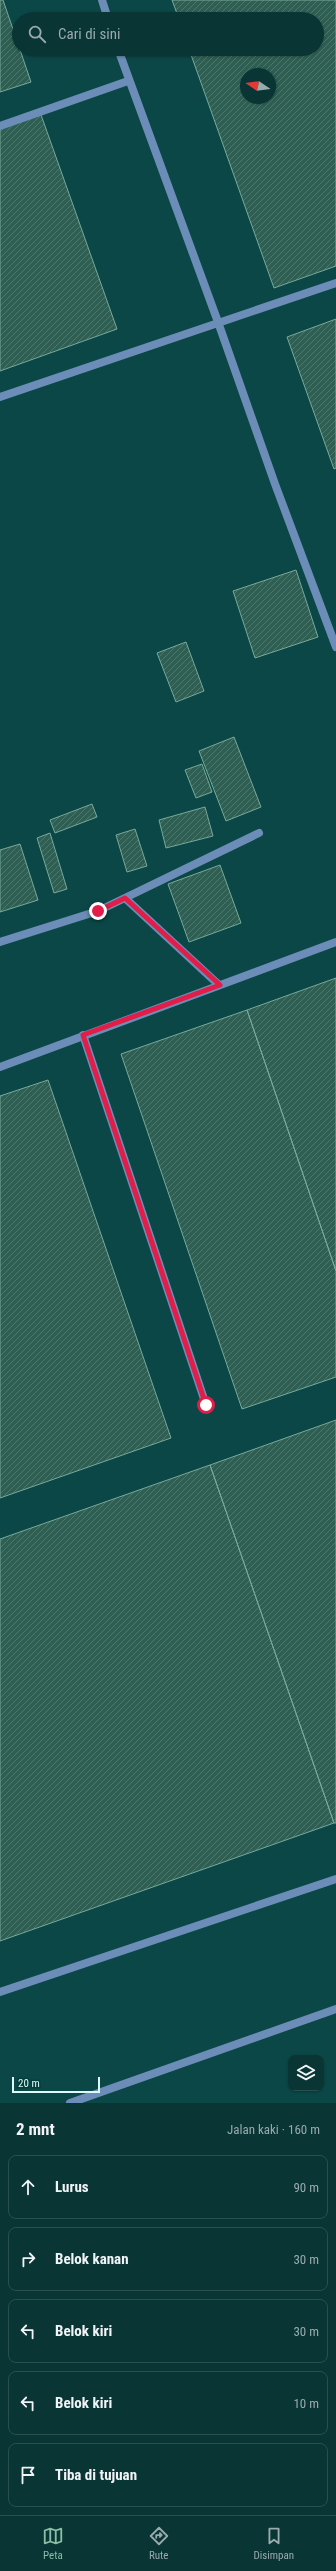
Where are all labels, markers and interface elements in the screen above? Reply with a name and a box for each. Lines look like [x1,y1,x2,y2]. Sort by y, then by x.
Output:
search box [12,12,324,56]
icon: search [26,23,48,45]
text: Cari di sini [58,25,120,43]
north arrow [240,68,276,104]
route end [89,902,107,920]
route start [197,1396,215,1414]
map controls [288,2055,324,2091]
button: layers [288,2055,324,2091]
scale bar [12,2075,100,2094]
text: 20 m [18,2077,40,2090]
text: 2 mnt [16,2119,55,2139]
text: Jalan kaki · 160 m [227,2122,320,2137]
icon: ahead [17,2176,39,2198]
text: Lurus [55,2178,89,2196]
text: 90 m [293,2180,319,2195]
icon: right [17,2248,39,2270]
text: Belok kanan [55,2250,129,2268]
text: 30 m [293,2252,319,2267]
icon: left [17,2320,39,2342]
text: Belok kiri [55,2322,112,2340]
text: 30 m [293,2324,319,2339]
icon: left [17,2392,39,2414]
text: Belok kiri [55,2394,112,2412]
text: 10 m [293,2396,319,2411]
icon: arrive [17,2464,39,2486]
text: Tiba di tujuan [55,2466,137,2484]
tab: Peta [42,2525,64,2562]
tab: Rute [148,2525,170,2562]
tab: Disimpan [253,2525,294,2562]

